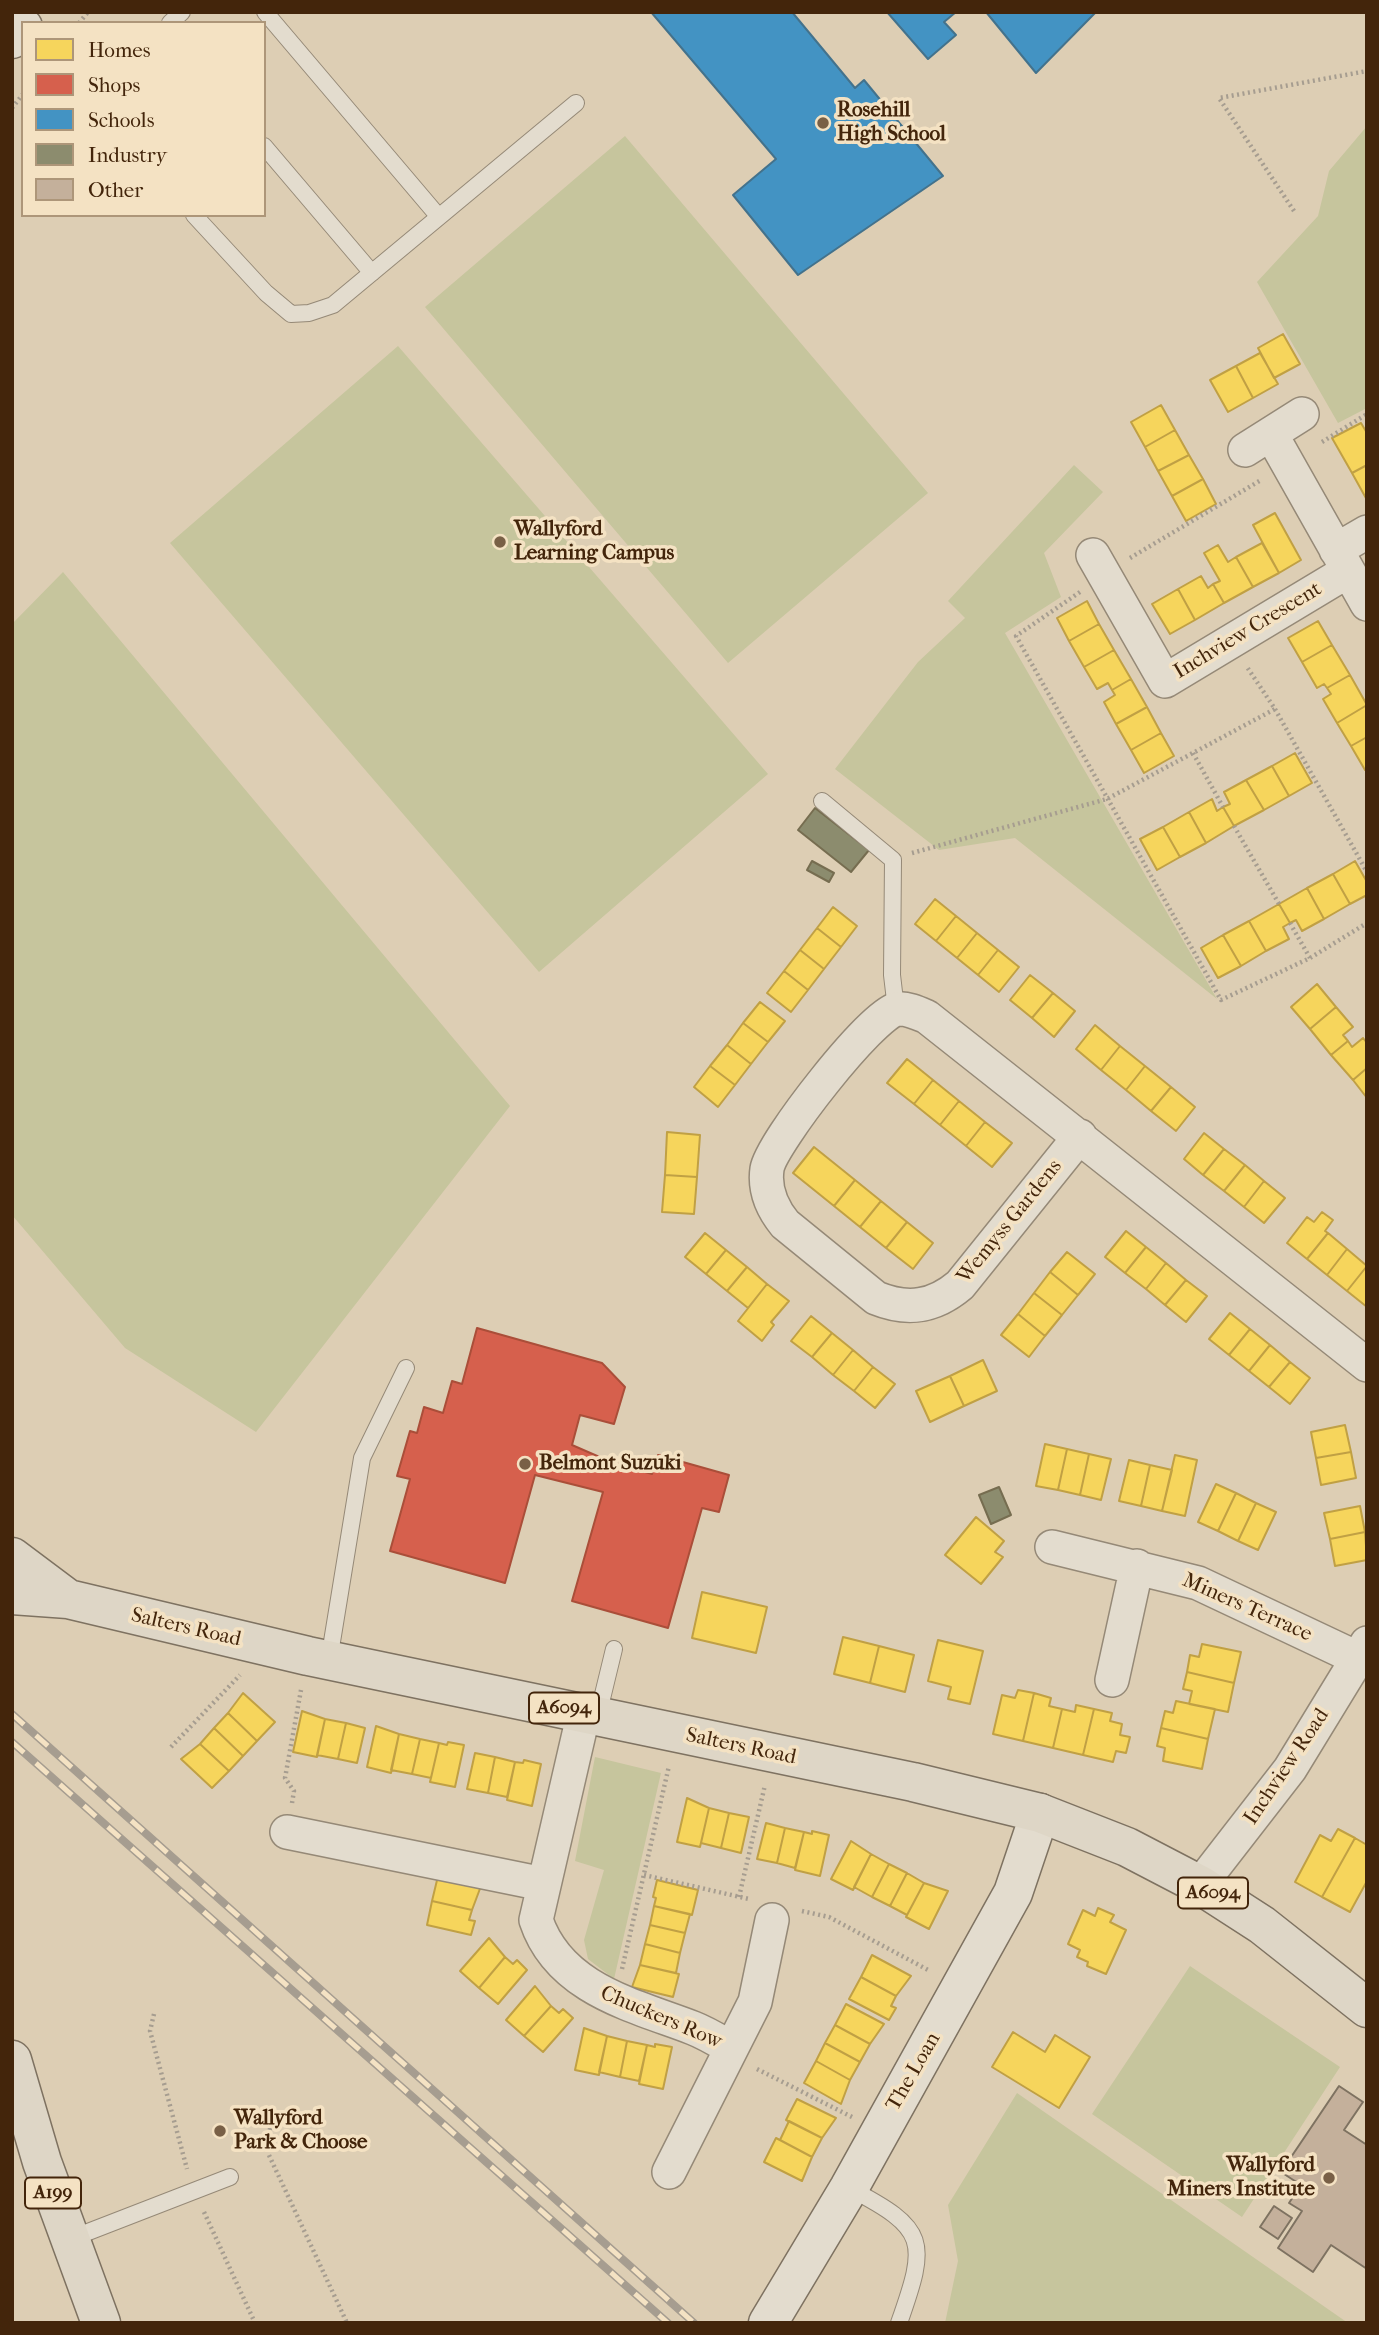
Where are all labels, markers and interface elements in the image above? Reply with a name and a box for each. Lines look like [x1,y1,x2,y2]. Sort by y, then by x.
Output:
legend [21,21,266,217]
text: Homes [88,38,150,62]
text: Shops [88,73,140,97]
place label: Rosehill High School [837,98,946,148]
text: Schools [88,108,154,132]
marker: Rosehill High School [815,115,831,131]
text: Industry [88,143,167,167]
text: Other [88,178,143,202]
place label: Wallyford Learning Campus [514,517,674,567]
marker: Wallyford Learning Campus [492,534,508,550]
street label: Inchview Crescent [1170,577,1326,685]
street label: Wemyss Gardens [952,1155,1068,1289]
place label: Belmont Suzuki [539,1451,682,1477]
marker: Belmont Suzuki [517,1456,533,1472]
street label: Miners Terrace [1178,1568,1316,1648]
street label: Salters Road [129,1603,243,1653]
road number: A6094 [529,1692,599,1724]
street label: Inchview Road [1239,1704,1335,1830]
street label: Salters Road [684,1723,798,1771]
road number: A6094 [1178,1878,1248,1909]
street label: Chuckers Row [596,1981,726,2055]
street label: The Loan [881,2028,947,2116]
place label: Wallyford Park & Choose [234,2106,367,2156]
marker: Wallyford Park & Choose [212,2123,228,2139]
place label: Wallyford Miners Institute [1167,2153,1315,2203]
marker: Wallyford Miners Institute [1321,2170,1337,2186]
road number: A199 [25,2178,81,2208]

